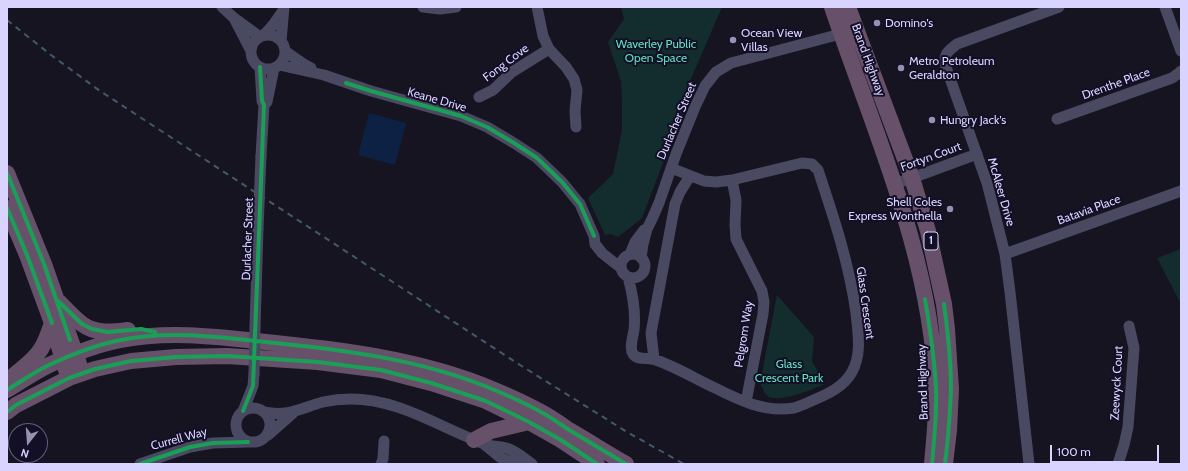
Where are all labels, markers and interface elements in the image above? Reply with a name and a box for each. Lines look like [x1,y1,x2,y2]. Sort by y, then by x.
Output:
place label: Domino's [885,16,933,30]
marker: Domino's [872,18,882,28]
street label: Brand Highway [848,22,888,98]
place label: Ocean View Villas [741,26,802,54]
marker: Ocean View Villas [728,35,738,45]
park label: Waverley Public Open Space [616,37,696,65]
street label: Fong Cove [480,41,532,85]
place label: Metro Petroleum Geraldton [909,54,995,82]
marker: Metro Petroleum Geraldton [896,63,906,73]
street label: Drenthe Place [1080,65,1152,103]
street label: Durlacher Street [654,80,700,162]
street label: Keane Drive [406,85,468,115]
place label: Hungry Jack's [940,113,1006,127]
marker: Hungry Jack's [927,115,937,125]
street label: Fortyn Court [899,139,963,175]
street label: McAleer Drive [984,156,1018,228]
street label: Batavia Place [1055,192,1123,228]
place label: Shell Coles Express Wonthella [848,195,942,223]
street label: Durlacher Street [239,197,257,281]
marker: Shell Coles Express Wonthella [945,204,955,214]
road number: 1 [924,232,938,250]
street label: Glass Crescent [853,266,877,340]
street label: Pelgrom Way [732,300,756,368]
street label: Brand Highway [914,344,932,420]
street label: Zeewyck Court [1108,345,1126,421]
park label: Glass Crescent Park [755,357,823,385]
north arrow [8,423,48,463]
street label: Currell Way [149,425,209,453]
scale bar [1052,437,1161,463]
text: 100 m [1057,444,1091,459]
text: N [19,446,31,461]

